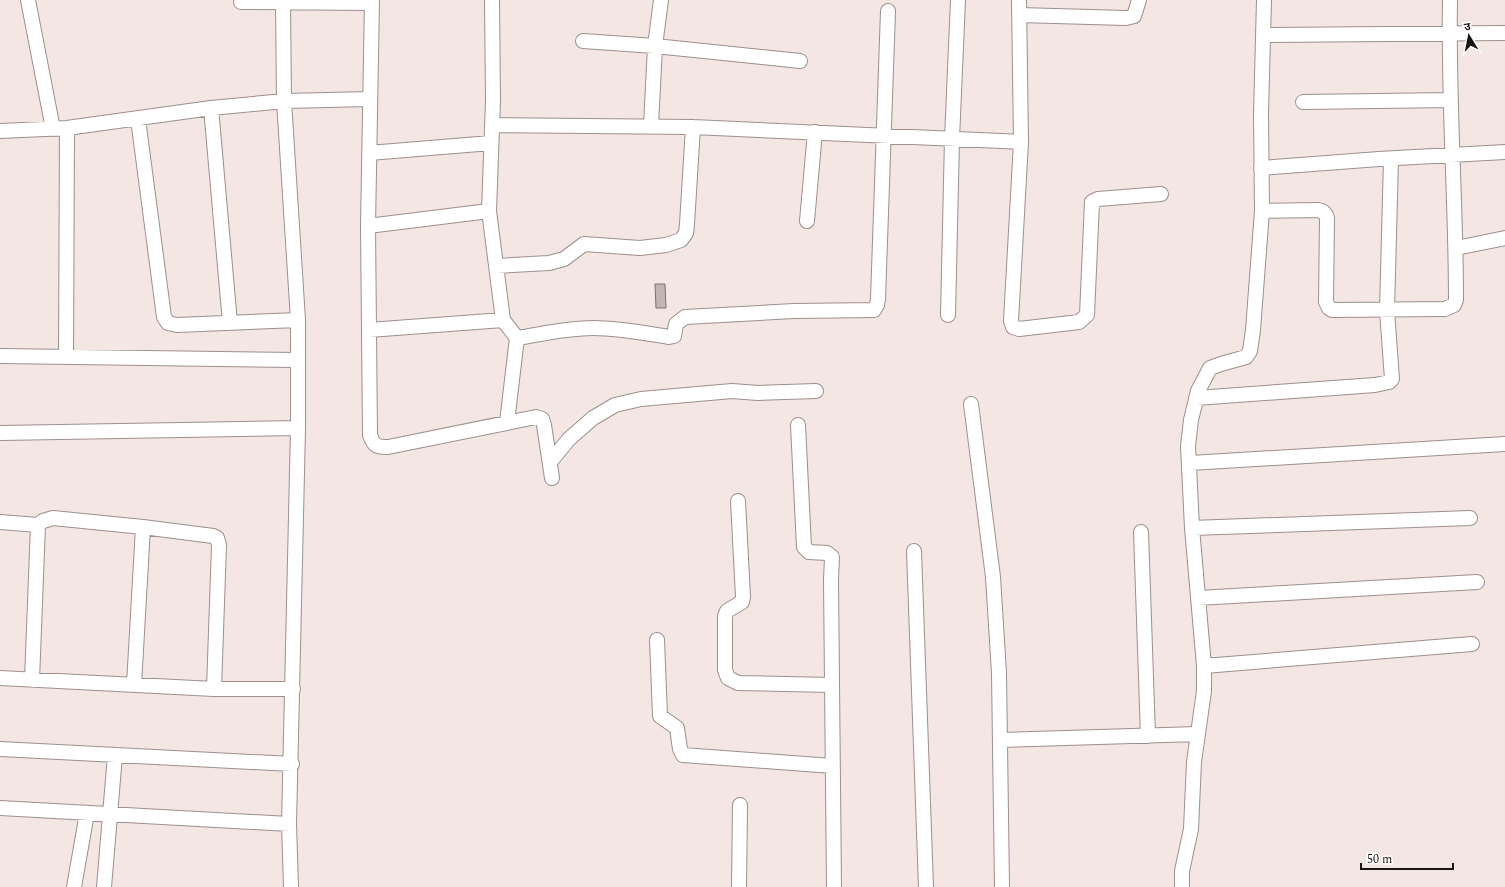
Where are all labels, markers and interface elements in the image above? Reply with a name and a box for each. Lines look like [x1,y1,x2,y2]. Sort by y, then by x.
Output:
north arrow [1449,16,1489,56]
text: उ [1463,18,1473,36]
scale bar [1361,845,1453,871]
text: 50 m [1367,850,1392,869]

